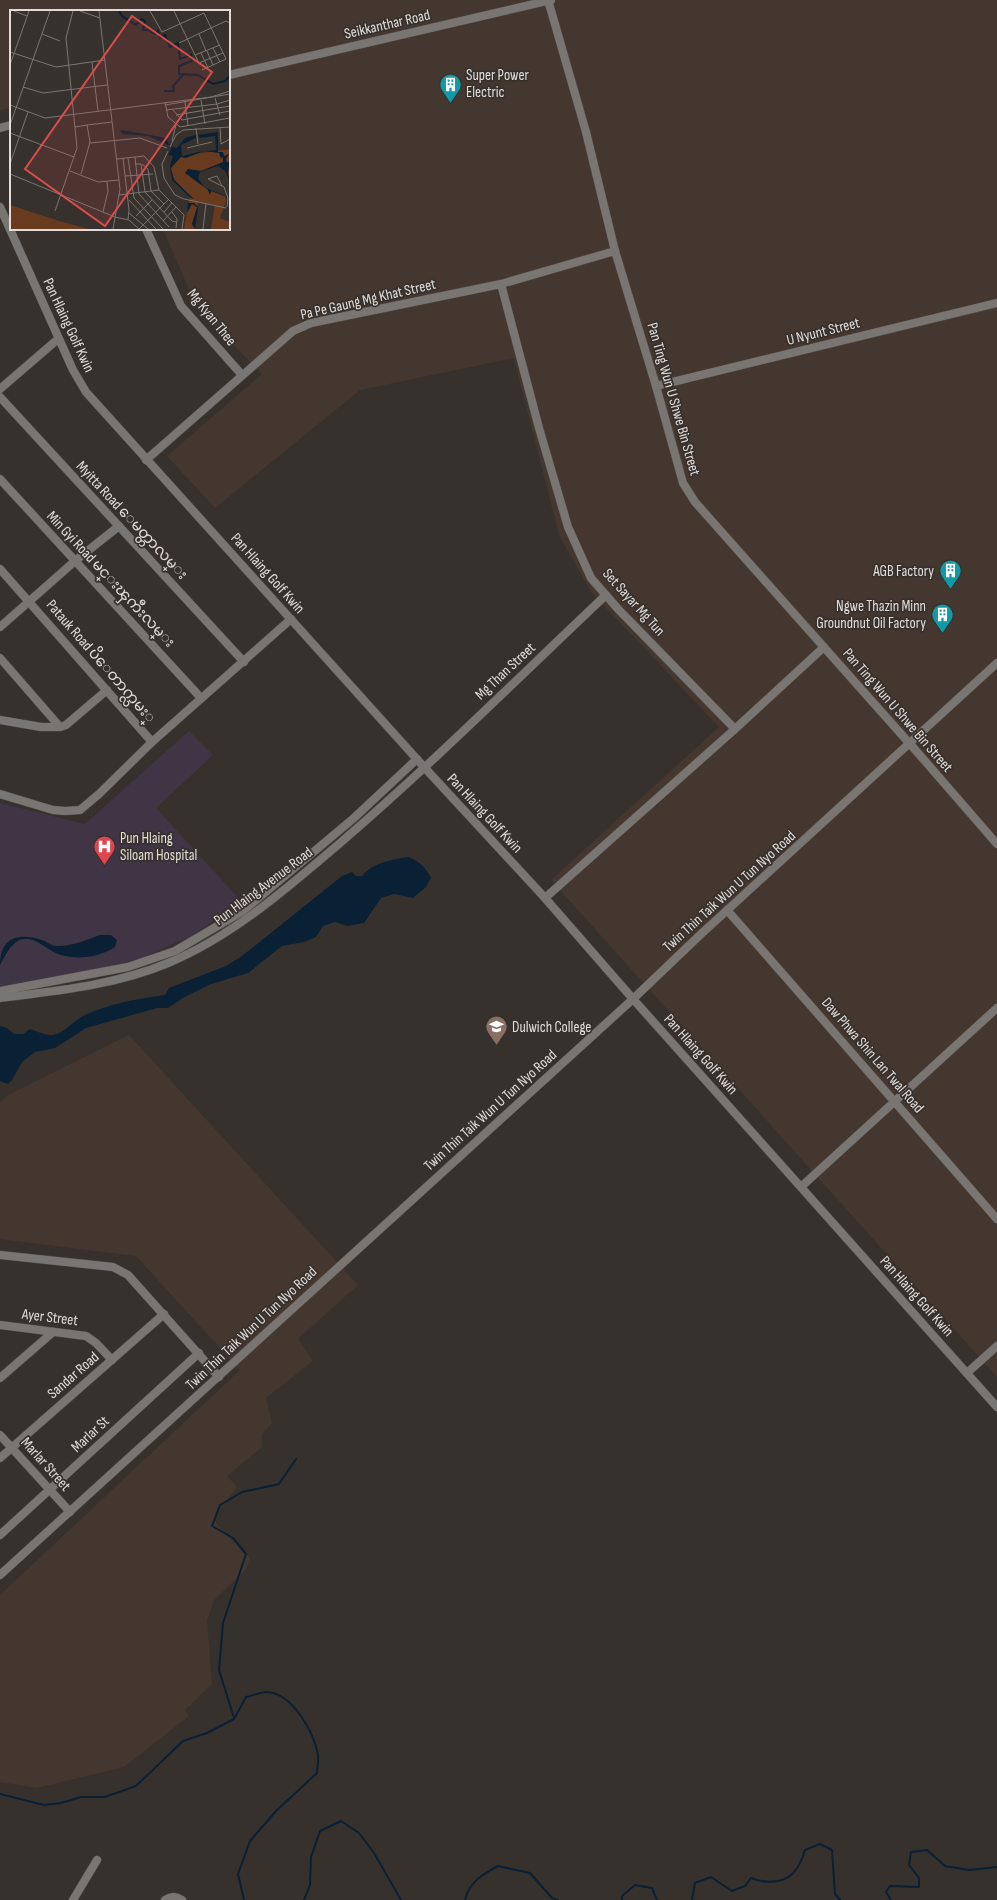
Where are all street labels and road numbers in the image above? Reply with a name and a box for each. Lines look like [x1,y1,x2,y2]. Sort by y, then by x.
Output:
street label: Seikkanthar Road [342,5,432,44]
street label: Pan Hlaing Golf Kwin [38,275,99,375]
street label: Pa Pe Gaung Mg Khat Street [299,275,438,324]
street label: Mg Kyan Thee [183,285,240,350]
street label: U Nyunt Street [785,313,862,350]
street label: Pan Ting Wun U Shwe Bin Street [643,320,705,478]
street label: Myitta Road ေမတ္တာလမ္း [70,457,192,585]
street label: Min Gyi Road မင္းၾကီးလမ္း [41,506,180,653]
street label: Pan Hlaing Golf Kwin [226,529,309,618]
street label: Set Sayar Mg Tun [598,565,669,640]
street label: Patauk Road ပိေတာက္လမး္ [40,595,160,728]
street label: Mg Than Street [471,638,540,704]
street label: Pan Ting Wun U Shwe Bin Street [838,644,957,777]
street label: Pan Hlaing Golf Kwin [443,770,526,857]
street label: Twin Thin Taik Wun U Tun Nyo Road [659,827,800,956]
street label: Pun Hlaing Avenue Road [210,843,317,930]
street label: Daw Phwa Shin Lan Twal Road [817,994,928,1117]
street label: Pan Hlaing Golf Kwin [659,1010,742,1099]
street label: Twin Thin Taik Wun U Tun Nyo Road [420,1046,561,1175]
street label: Pan Hlaing Golf Kwin [875,1252,958,1341]
street label: Twin Thin Taik Wun U Tun Nyo Road [182,1263,321,1394]
street label: Ayer Street [20,1305,79,1330]
street label: Sandar Road [44,1348,103,1403]
street label: Marlar St [67,1412,114,1457]
street label: Marlar Street [17,1433,75,1495]

